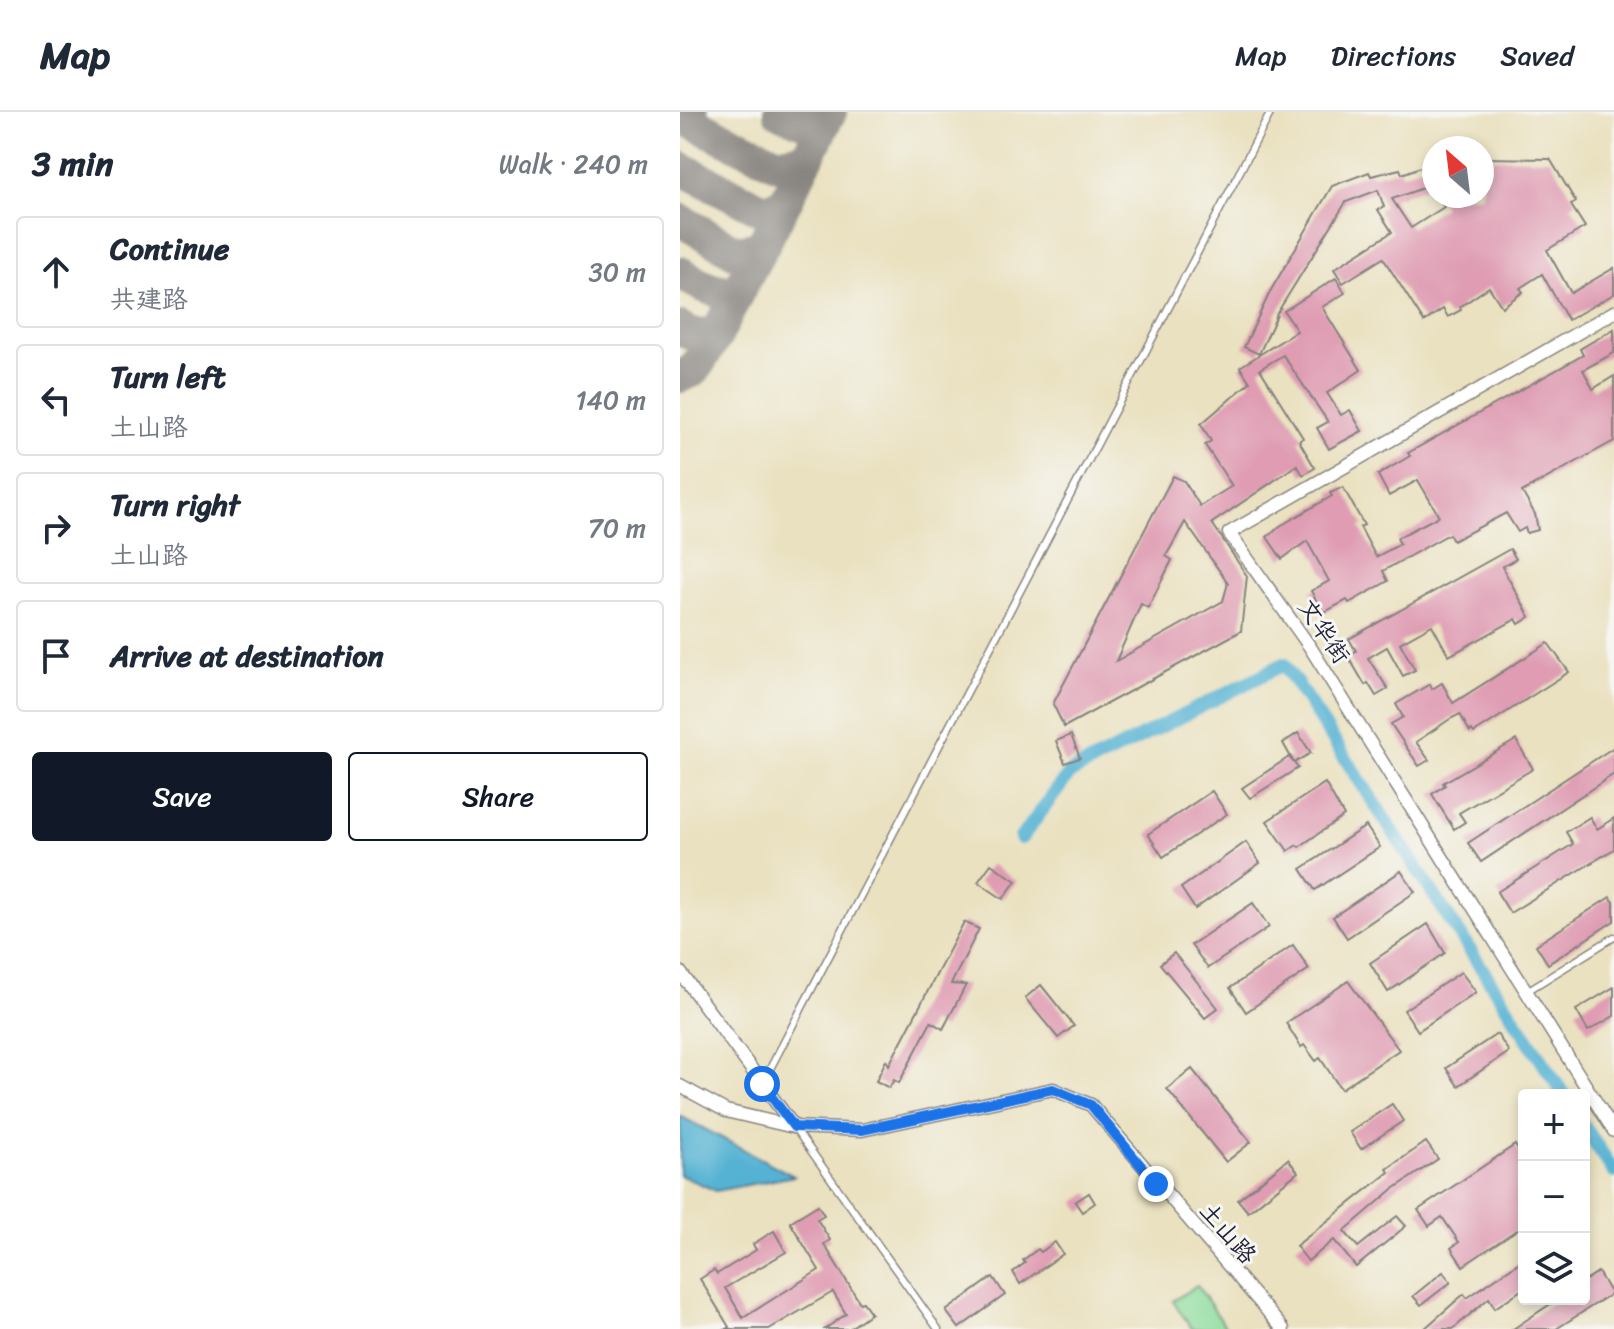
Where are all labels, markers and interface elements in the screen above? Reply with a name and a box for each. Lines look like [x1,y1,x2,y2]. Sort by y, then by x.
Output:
text: Map [40,22,110,89]
text: Map [1235,31,1287,80]
text: Directions [1331,31,1456,80]
text: Saved [1500,31,1574,80]
text: 3 min [32,134,113,194]
north arrow [1422,136,1494,208]
text: Walk · 240 m [499,141,648,187]
text: Continue [110,222,229,276]
text: 30 m [589,249,646,295]
icon: ahead [34,250,78,294]
text: 共建路 [110,276,188,322]
text: Turn left [110,350,226,404]
text: 140 m [575,377,646,423]
icon: left [34,378,78,422]
text: 土山路 [110,404,188,450]
text: Turn right [110,478,240,532]
text: 70 m [588,505,646,551]
icon: right [34,506,78,550]
text: 土山路 [110,532,188,578]
street label: 文华街 [1286,589,1362,673]
text: Arrive at destination [110,629,384,683]
icon: arrive [34,634,78,678]
button: Save [32,752,332,841]
button: Share [348,752,648,841]
route start [744,1066,780,1102]
map controls [1518,1089,1590,1305]
button: + [1518,1089,1590,1161]
button: − [1518,1161,1590,1233]
route end [1138,1166,1174,1202]
street label: 土山路 [1189,1192,1267,1274]
button: layers [1518,1233,1590,1305]

